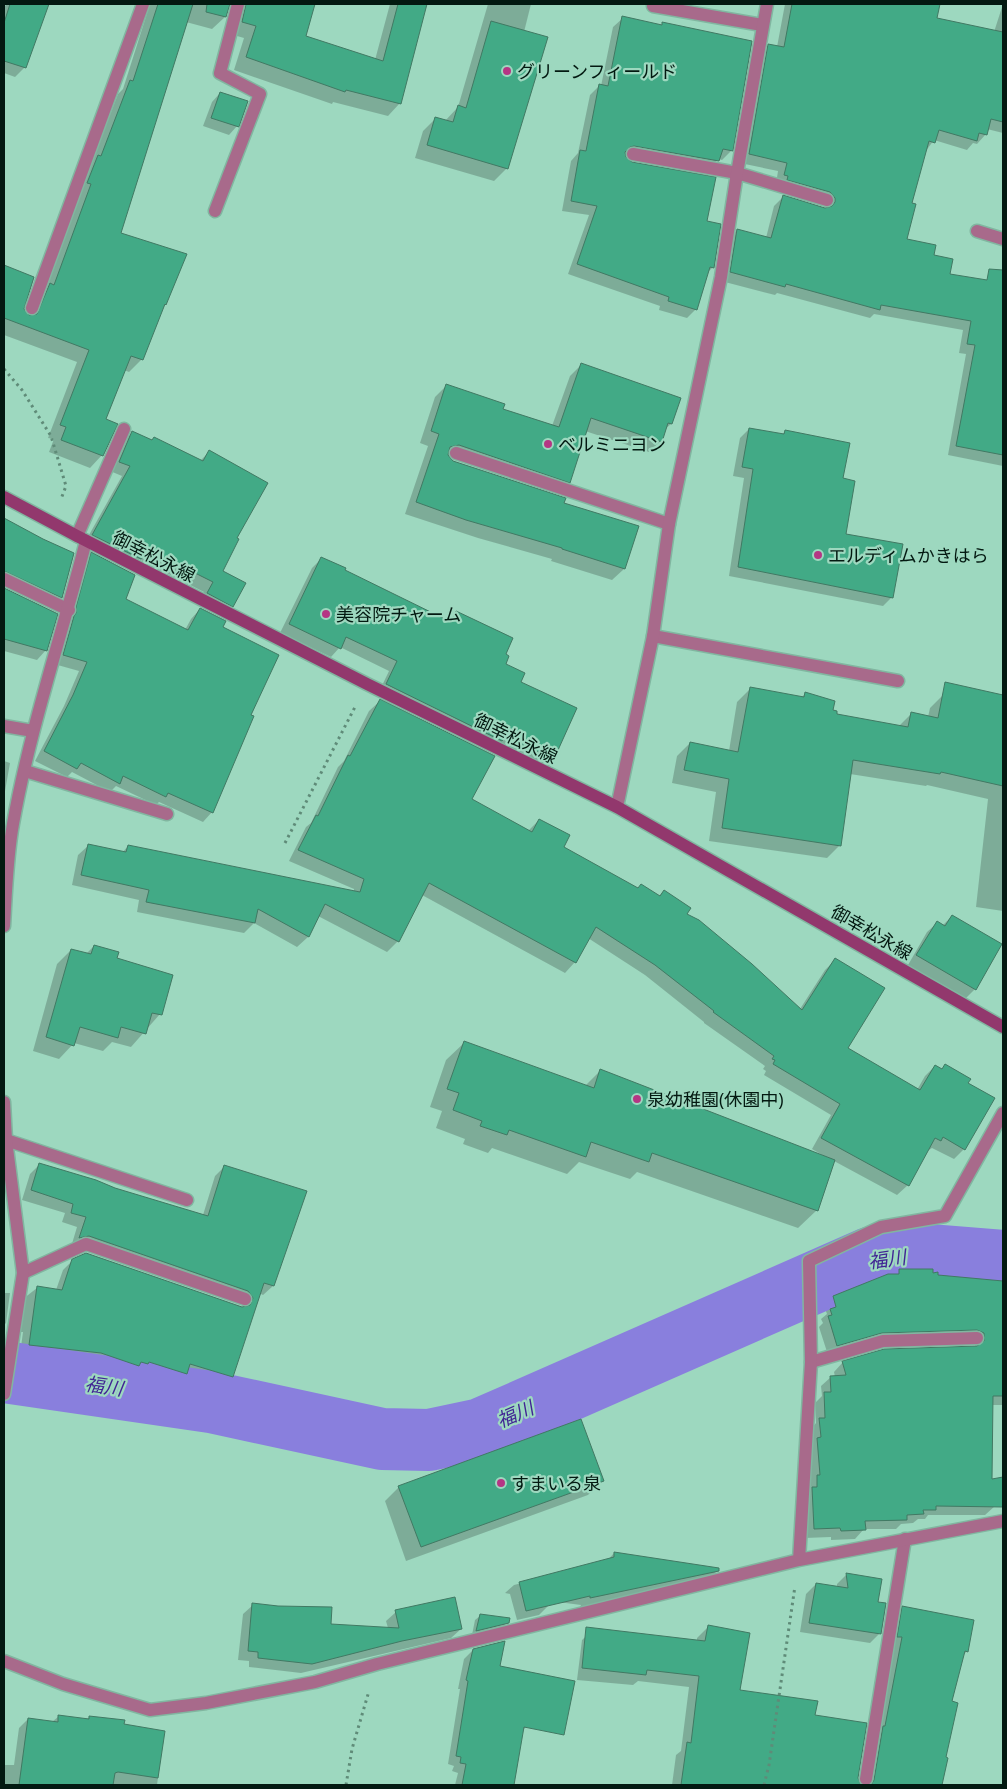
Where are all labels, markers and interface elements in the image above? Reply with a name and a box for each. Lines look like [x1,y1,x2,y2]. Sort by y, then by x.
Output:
place label: グリーンフィールド [517,59,677,83]
marker: グリーンフィールド [501,65,513,77]
place label: ベルミニヨン [558,432,666,456]
marker: ベルミニヨン [542,438,554,450]
street label: 御幸松永線 [108,525,200,587]
place label: エルディムかきはら [828,543,989,567]
marker: エルディムかきはら [812,549,824,561]
place label: 美容院チャーム [336,602,461,626]
marker: 美容院チャーム [320,608,332,620]
street label: 御幸松永線 [470,707,562,769]
street label: 御幸松永線 [827,899,917,965]
place label: 泉幼稚園(休園中) [647,1087,784,1111]
marker: 泉幼稚園(休園中) [631,1093,643,1105]
water label: 福川 [866,1243,910,1275]
water label: 福川 [83,1370,127,1402]
water label: 福川 [492,1394,539,1434]
place label: すまいる泉 [511,1471,601,1495]
marker: すまいる泉 [495,1477,507,1489]

